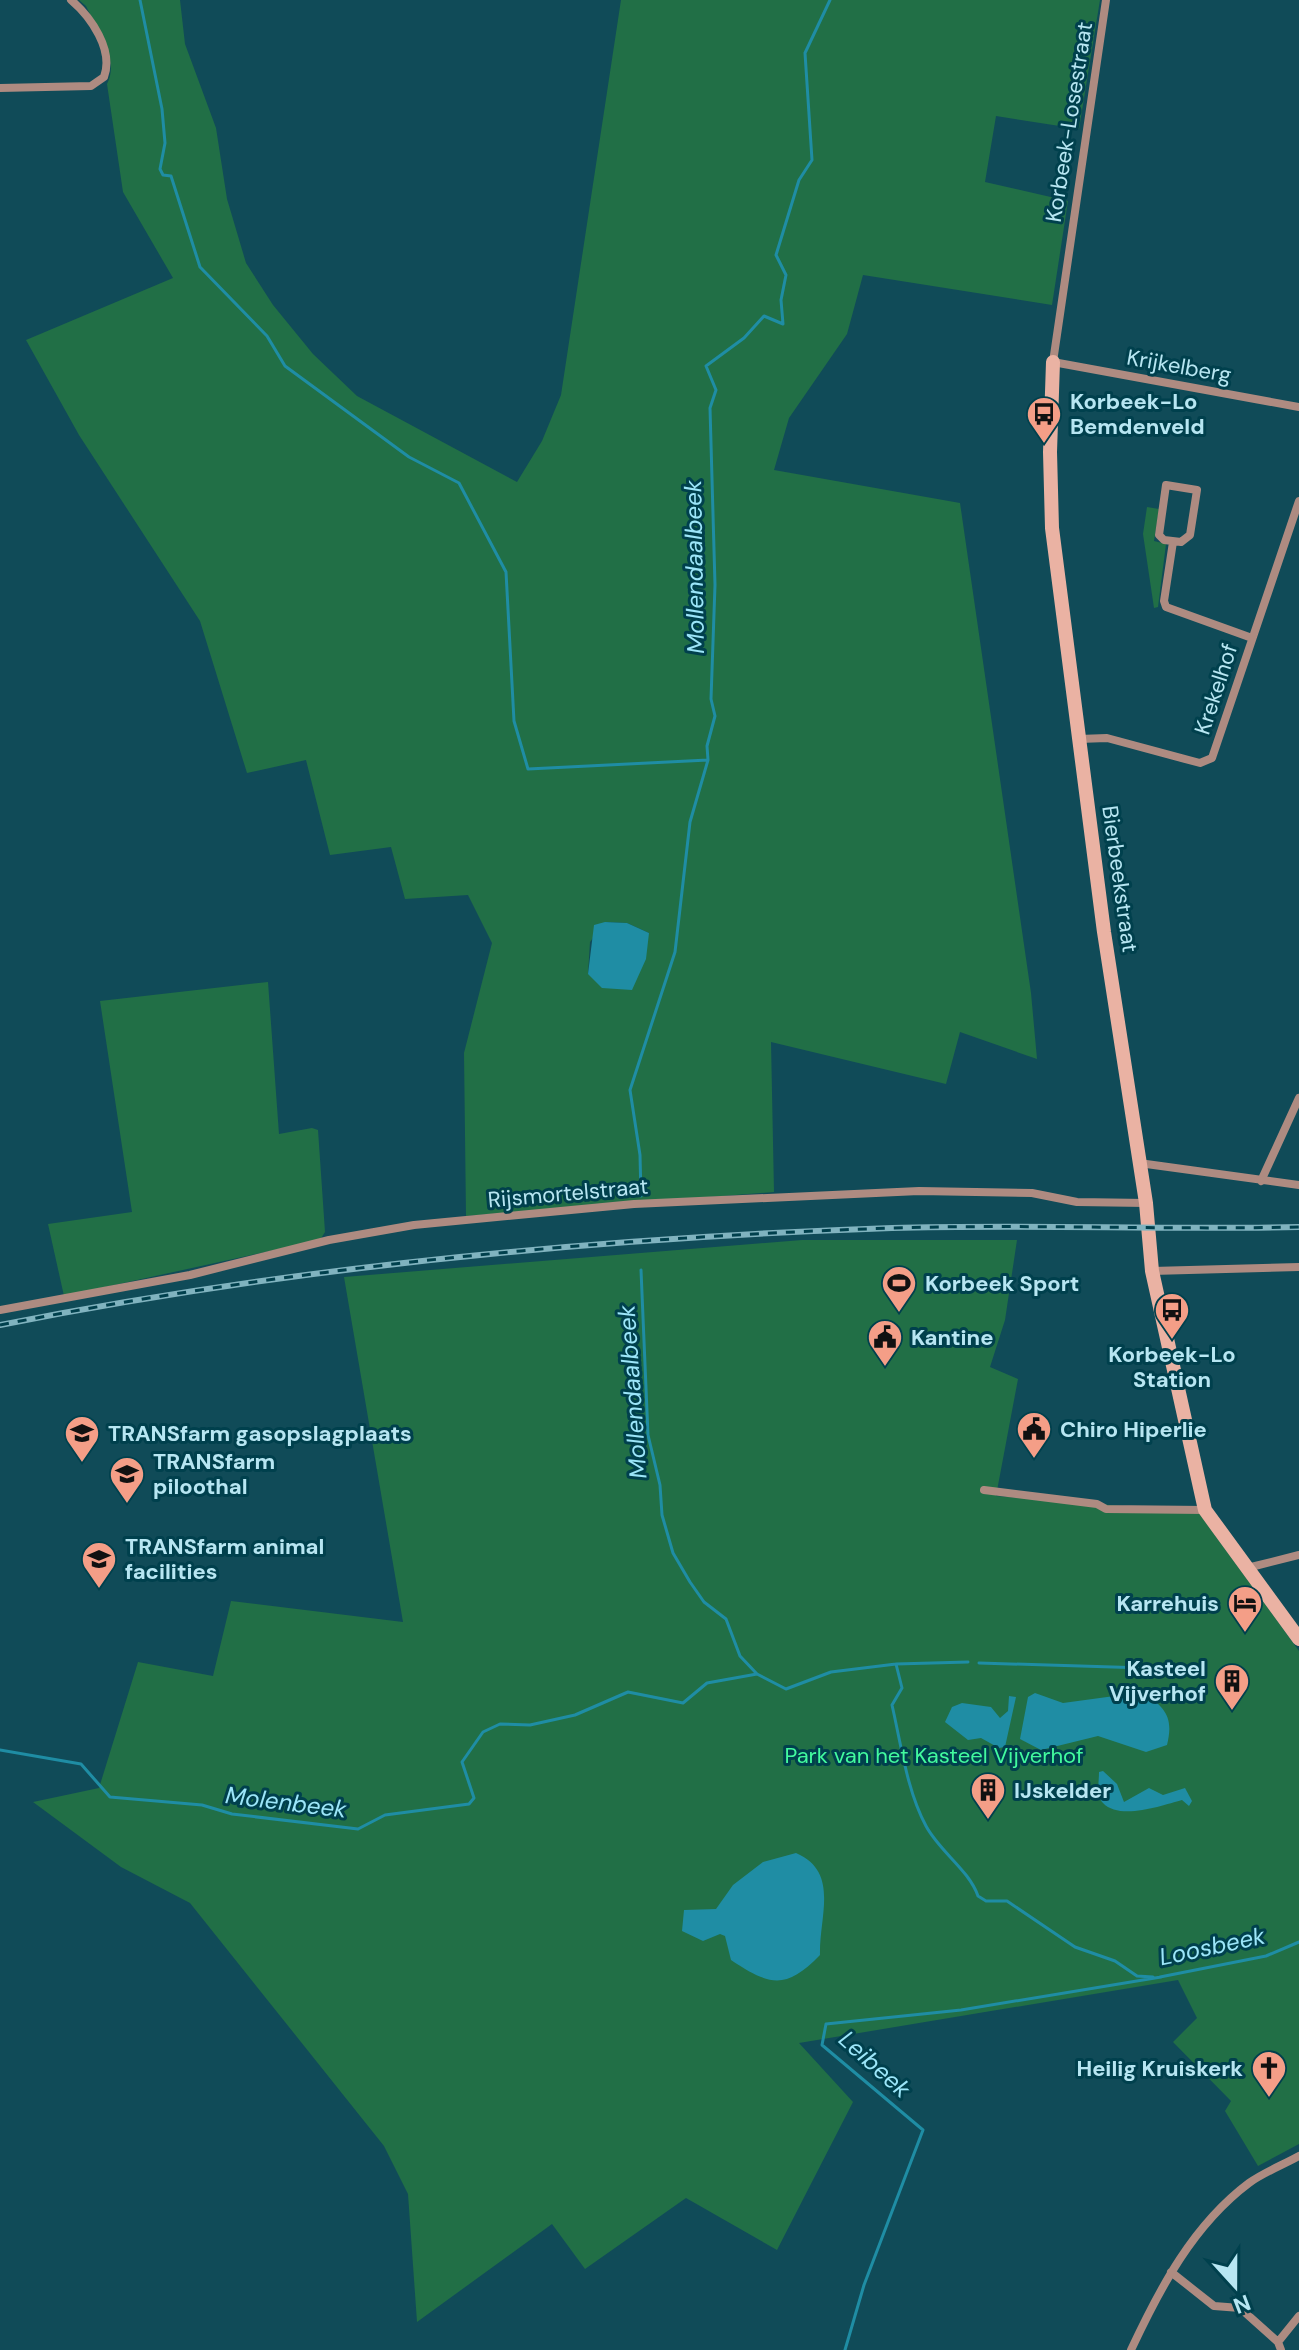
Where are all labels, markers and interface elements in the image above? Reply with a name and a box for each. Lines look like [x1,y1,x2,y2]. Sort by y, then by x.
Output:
street label: Korbeek-Losestraat [1039,20,1099,224]
street label: Krijkelberg [1124,343,1234,389]
place label: Korbeek-Lo Bemdenveld [1070,387,1205,441]
bus stop icon: Korbeek-Lo Bemdenveld [1025,395,1063,445]
water label: Mollendaalbeek [677,479,711,654]
street label: Krekelhof [1188,640,1244,738]
street label: Bierbeekstraat [1095,804,1145,954]
street label: Rijsmortelstraat [487,1172,649,1214]
sports icon: Korbeek Sport [880,1264,918,1314]
place label: Korbeek Sport [925,1269,1079,1298]
bus stop icon: Korbeek-Lo Station [1153,1291,1191,1341]
water label: Mollendaalbeek [610,1303,654,1480]
public building icon: Kantine [866,1318,904,1368]
place label: Kantine [911,1323,993,1352]
place label: Korbeek-Lo Station [1108,1340,1236,1394]
public building icon: Chiro Hiperlie [1015,1410,1053,1460]
school or university icon: TRANSfarm gasopslagplaats [63,1414,101,1464]
place label: Chiro Hiperlie [1060,1415,1207,1444]
place label: TRANSfarm gasopslagplaats [108,1419,412,1448]
place label: TRANSfarm piloothal [153,1447,275,1501]
school or university icon: TRANSfarm piloothal [108,1455,146,1505]
place label: TRANSfarm animal facilities [125,1532,324,1586]
school or university icon: TRANSfarm animal facilities [80,1540,118,1590]
hotel icon: Karrehuis [1226,1584,1264,1634]
place label: Karrehuis [1117,1589,1219,1618]
place label: Kasteel Vijverhof [1109,1654,1206,1708]
building icon: Kasteel Vijverhof [1213,1662,1251,1712]
park label: Park van het Kasteel Vijverhof [784,1741,1084,1770]
building icon: IJskelder [969,1771,1007,1821]
place label: IJskelder [1014,1776,1111,1805]
water label: Molenbeek [224,1779,349,1825]
water label: Loosbeek [1156,1920,1268,1972]
water label: Leibeek [833,2024,918,2105]
church icon: Heilig Kruiskerk [1250,2049,1288,2099]
place label: Heilig Kruiskerk [1076,2054,1243,2083]
north arrow [1195,2246,1275,2326]
text: N [1229,2288,1255,2321]

